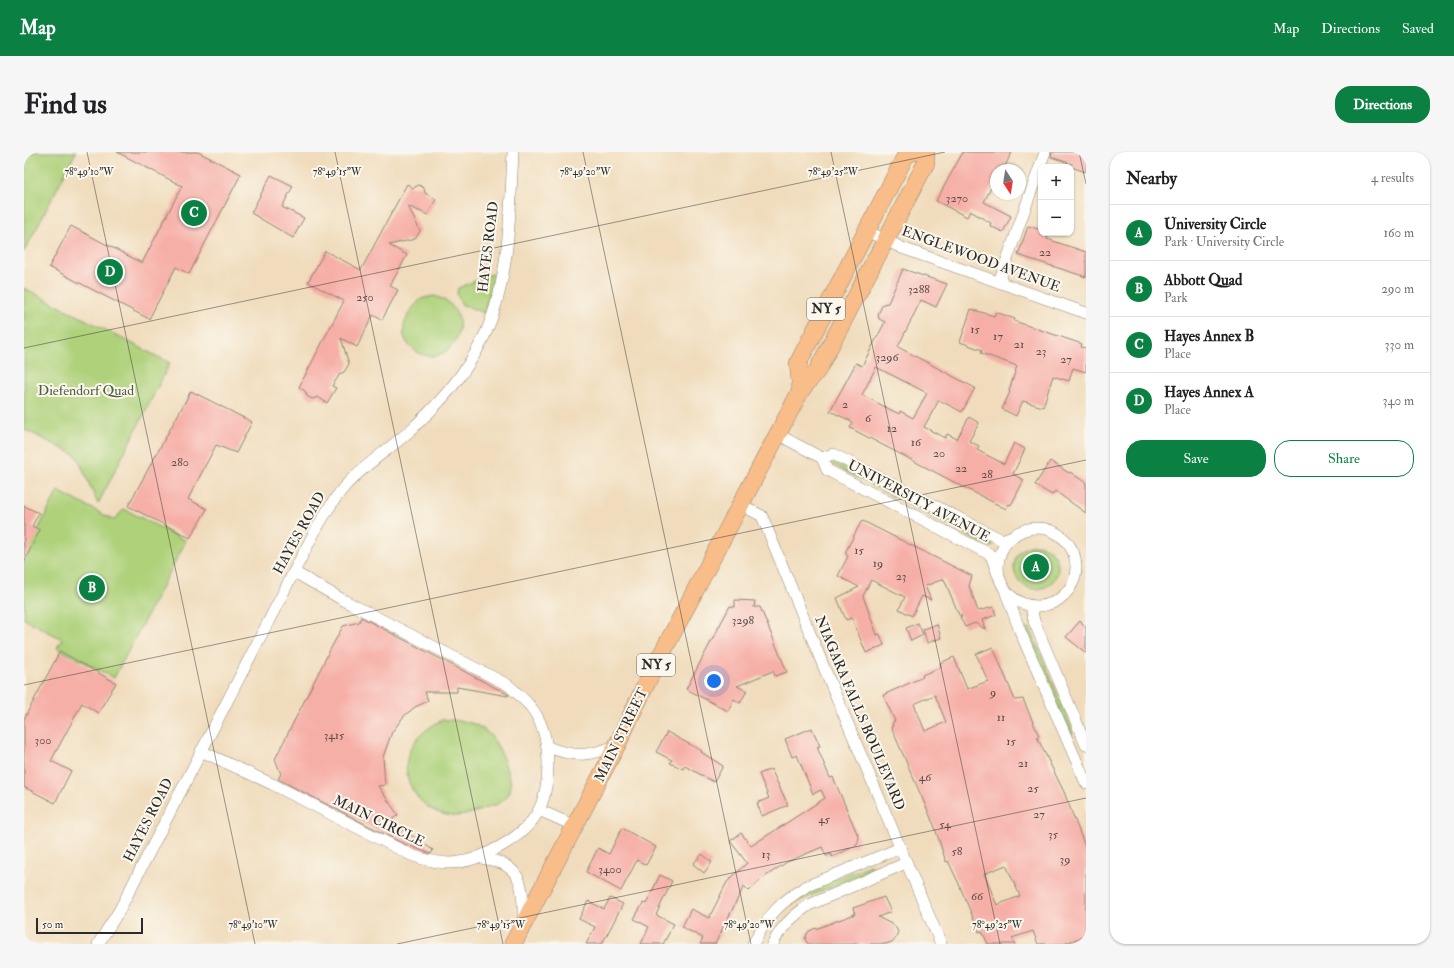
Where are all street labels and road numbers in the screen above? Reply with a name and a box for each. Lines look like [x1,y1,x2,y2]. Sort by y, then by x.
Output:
street label: HAYES ROAD [474,200,502,294]
street label: ENGLEWOOD AVENUE [899,222,1063,296]
road number: NY 5 [807,298,845,320]
street label: UNIVERSITY AVENUE [845,456,993,546]
street label: HAYES ROAD [269,489,329,577]
street label: NIAGARA FALLS BOULEVARD [811,613,909,813]
road number: NY 5 [637,654,675,676]
street label: MAIN STREET [591,685,651,785]
street label: HAYES ROAD [120,775,176,865]
street label: MAIN CIRCLE [330,791,428,851]

